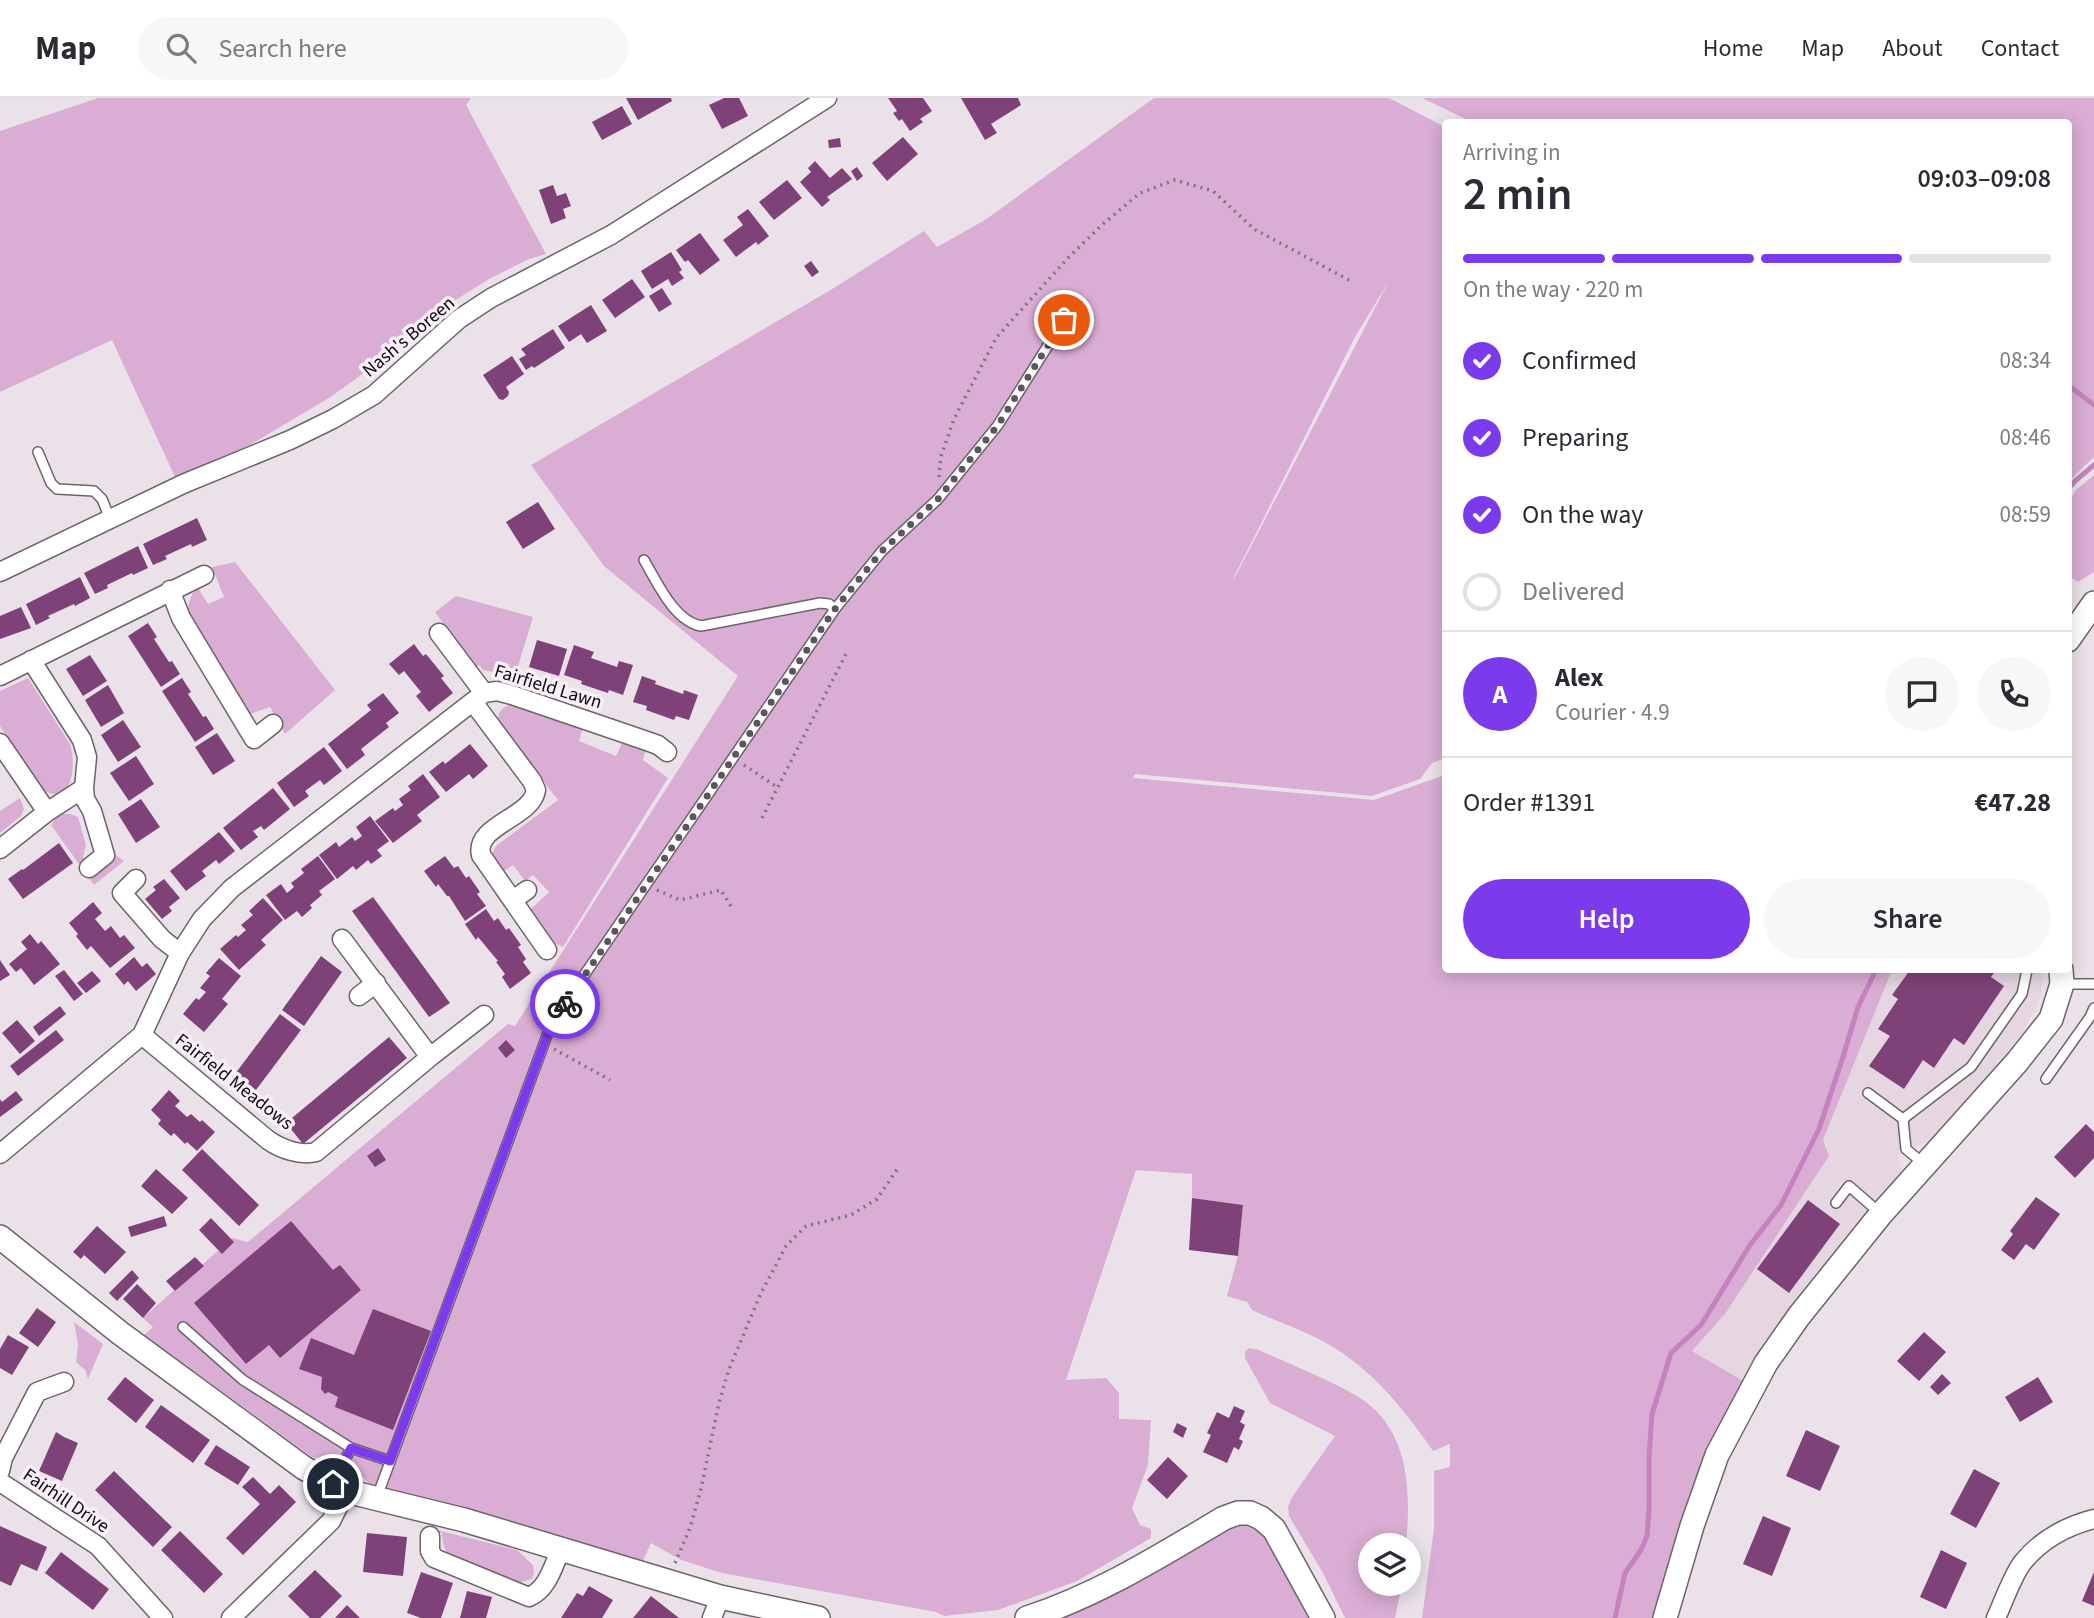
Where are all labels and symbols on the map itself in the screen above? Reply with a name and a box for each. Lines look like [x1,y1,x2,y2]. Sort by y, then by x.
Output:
street label: Nash's Boreen [357,290,461,384]
pin [1034,290,1094,350]
street label: Fairfield Lawn [491,658,605,716]
courier [530,969,600,1039]
street label: Fairfield Meadows [169,1027,299,1137]
pin [303,1454,363,1514]
street label: Fairhill Drive [17,1462,115,1540]

